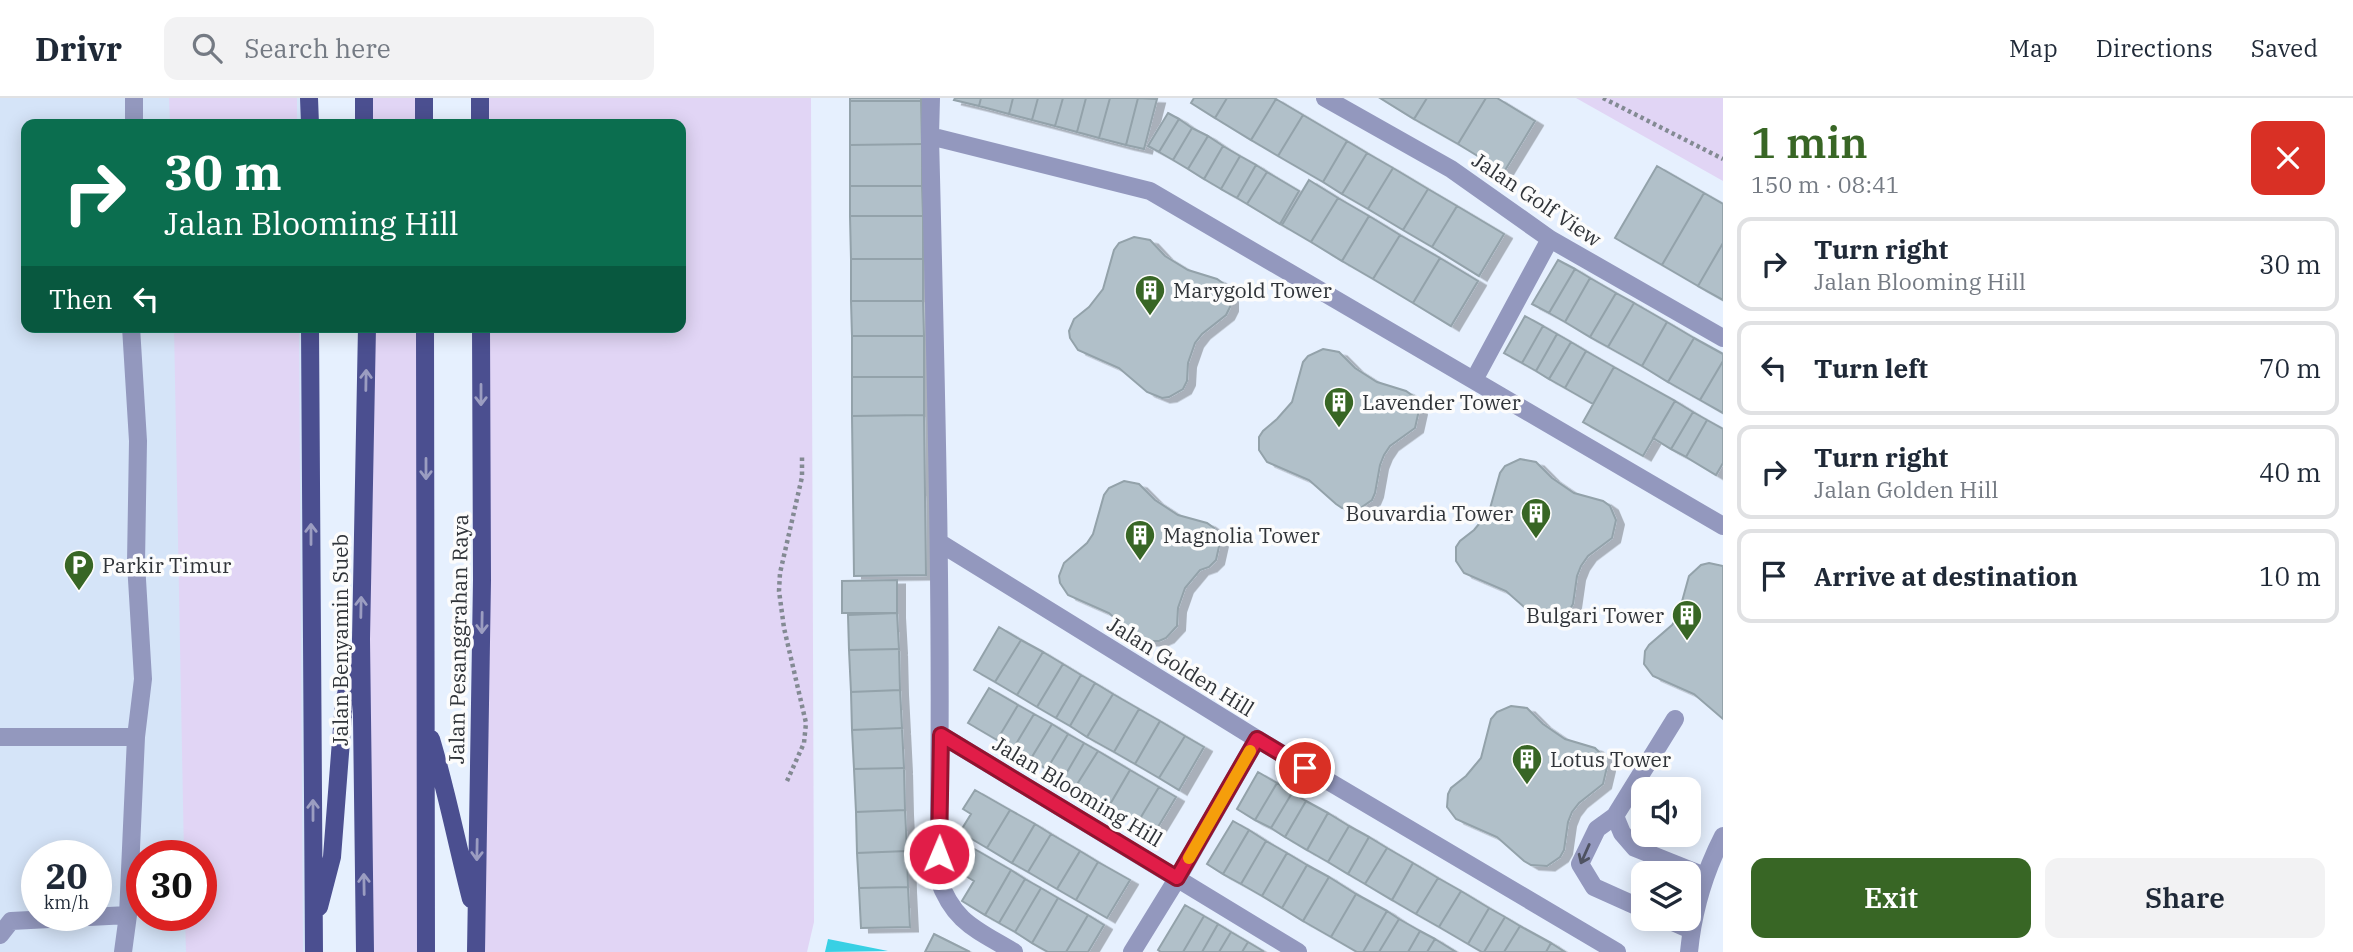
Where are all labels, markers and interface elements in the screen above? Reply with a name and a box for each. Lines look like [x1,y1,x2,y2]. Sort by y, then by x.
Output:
search box [164,17,654,80]
text: Drivr [35,27,122,70]
icon: search [188,29,226,67]
text: Search here [244,31,391,65]
text: Map [2009,32,2058,64]
text: Directions [2096,32,2213,64]
text: Saved [2251,32,2318,64]
text: 1 min [1751,115,1868,170]
button: close [2251,121,2325,195]
text: 30 m [164,140,282,203]
street label: Jalan Golf View [1467,145,1608,253]
icon: right [49,147,140,238]
text: 150 m · 08:41 [1751,169,1900,199]
text: Jalan Blooming Hill [164,202,459,244]
text: Turn right [1814,232,1948,266]
icon: right [1755,245,1793,283]
text: 30 m [2259,247,2321,281]
text: Jalan Blooming Hill [1814,266,2026,296]
building icon: Marygold Tower [1133,273,1167,317]
place label: Marygold Tower [1173,276,1332,304]
icon: left [127,280,165,318]
text: Then [49,282,113,316]
icon: left [1755,349,1793,387]
text: Turn left [1814,351,1928,385]
text: 70 m [2259,351,2321,385]
one-way arrow [359,369,372,392]
one-way arrow [474,384,488,407]
building icon: Lavender Tower [1322,385,1356,429]
place label: Lavender Tower [1362,388,1521,416]
text: Turn right [1814,440,1948,474]
icon: right [1755,453,1793,491]
text: 40 m [2259,455,2321,489]
one-way arrow [419,457,433,480]
text: Jalan Golden Hill [1814,474,1998,504]
building icon: Bouvardia Tower [1519,496,1553,540]
place label: Bouvardia Tower [1345,499,1514,527]
street label: Jalan Pesanggrahan Raya [442,514,474,764]
building icon: Magnolia Tower [1123,518,1157,562]
place label: Magnolia Tower [1163,521,1320,549]
one-way arrow [305,523,318,546]
street label: Jalan Benyamin Sueb [326,534,354,746]
parking icon: Parkir Timur [62,548,96,592]
place label: Parkir Timur [102,551,232,579]
icon: arrive [1755,557,1793,595]
text: Arrive at destination [1814,559,2078,593]
text: 10 m [2259,559,2321,593]
one-way arrow [355,596,368,619]
building icon: Bulgari Tower [1670,598,1704,642]
place label: Bulgari Tower [1526,601,1665,629]
street label: Jalan Golden Hill [1102,610,1260,722]
one-way arrow [475,611,488,634]
street label: Jalan Blooming Hill [988,729,1168,853]
pin [1275,738,1335,798]
building icon: Lotus Tower [1510,742,1544,786]
place label: Lotus Tower [1550,745,1672,773]
icon: arrive [1286,749,1324,787]
map controls [1631,777,1701,931]
button: sound [1631,777,1701,847]
one-way arrow [306,799,320,822]
position arrow [902,817,976,891]
one-way arrow [471,839,484,862]
speed limit sign: 30 [126,840,217,931]
one-way arrow [1578,843,1591,864]
text: 20 [45,853,88,899]
button: Exit [1751,858,2031,938]
button: Share [2045,858,2325,938]
button: layers [1631,861,1701,931]
one-way arrow [357,873,371,896]
text: km/h [44,891,89,914]

